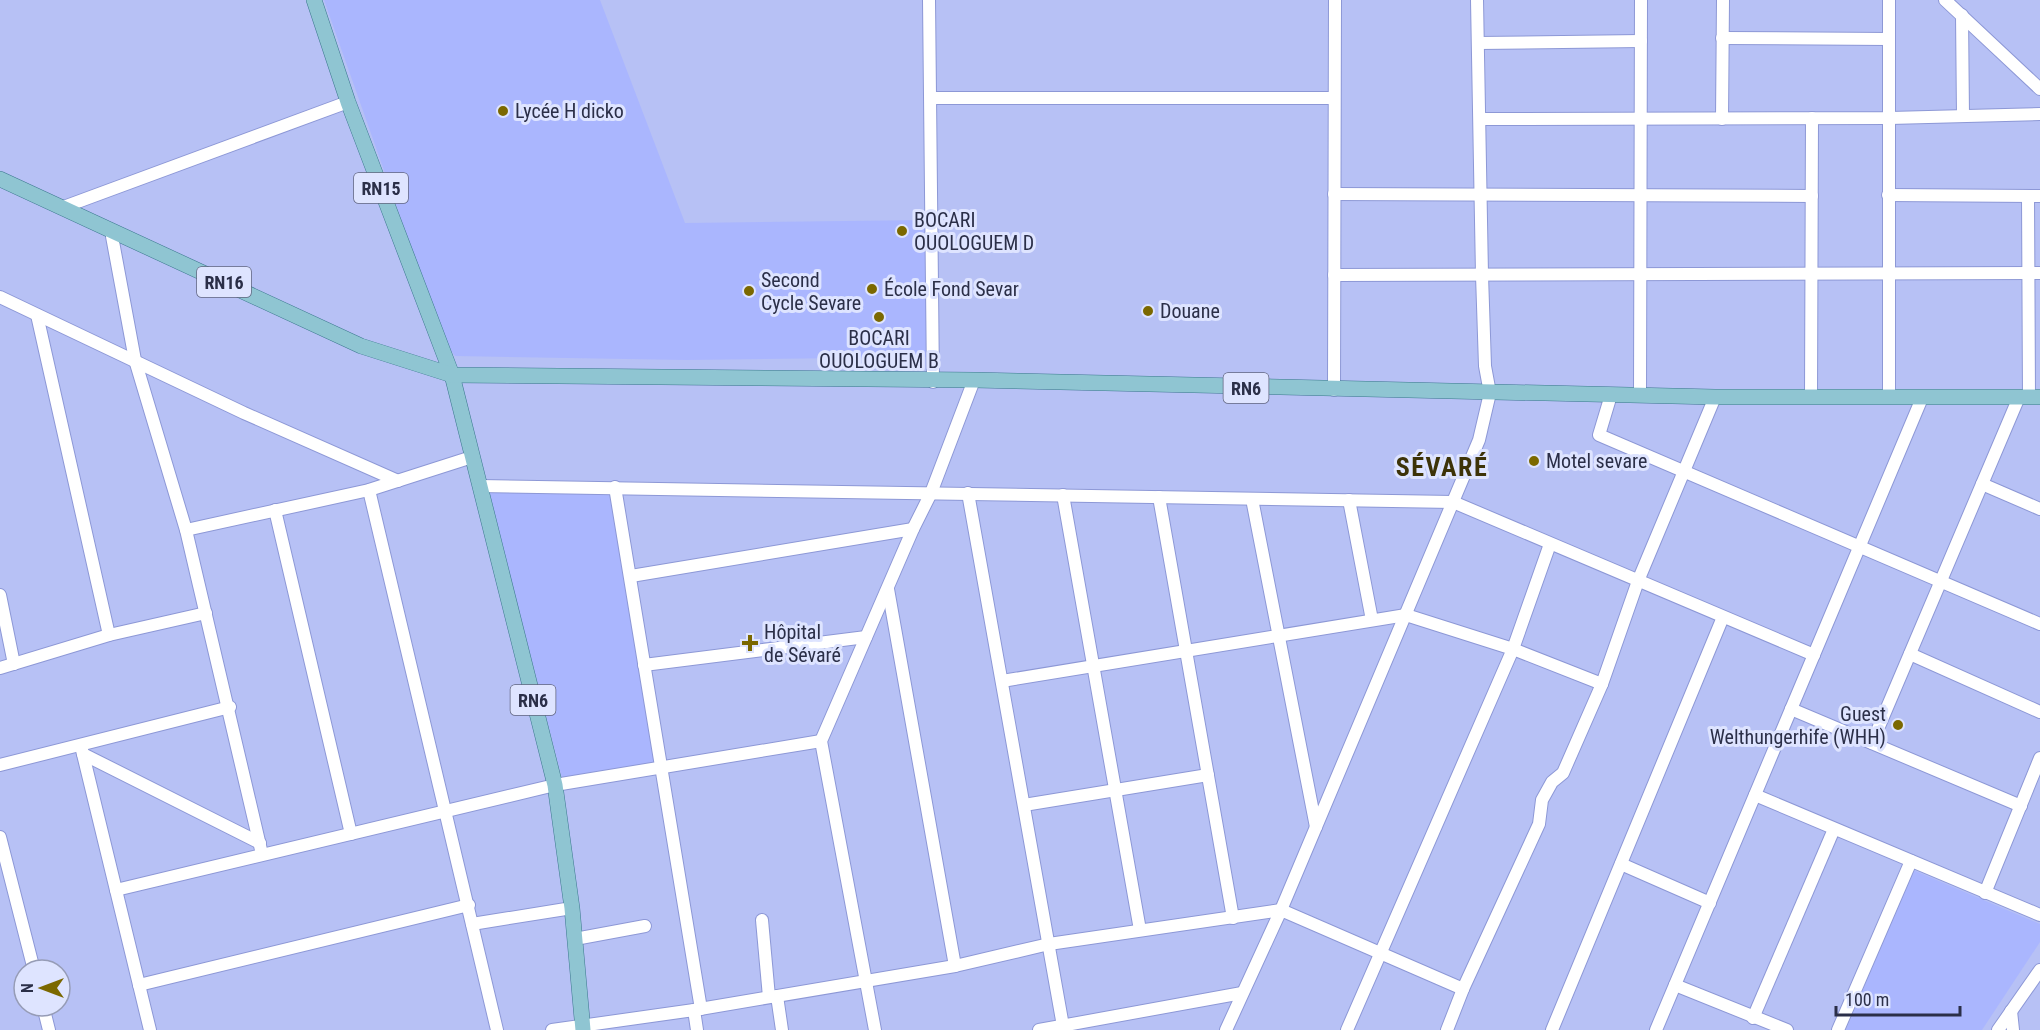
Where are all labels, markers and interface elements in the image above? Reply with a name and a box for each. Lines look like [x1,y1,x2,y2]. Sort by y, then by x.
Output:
place label: Lycée H dicko [515,99,624,123]
marker: Lycée H dicko [496,104,510,118]
road number: RN15 [354,173,408,203]
place label: BOCARI OUOLOGUEM D [914,208,1034,255]
marker: BOCARI OUOLOGUEM D [895,224,909,238]
road number: RN16 [197,267,251,297]
place label: Second Cycle Sevare [761,268,861,315]
place label: École Fond Sevar [884,277,1019,301]
marker: École Fond Sevar [865,282,879,296]
marker: Second Cycle Sevare [742,284,756,298]
place label: Douane [1160,299,1220,323]
marker: Douane [1141,304,1155,318]
marker: BOCARI OUOLOGUEM B [872,310,886,324]
place label: BOCARI OUOLOGUEM B [819,326,939,373]
road number: RN6 [1224,373,1268,403]
place label: Motel sevare [1546,449,1647,473]
district label: SÉVARÉ [1396,452,1488,482]
marker: Motel sevare [1527,454,1541,468]
place label: Hôpital de Sévaré [764,620,841,667]
marker: Hôpital de Sévaré [741,634,759,652]
road number: RN6 [510,685,556,715]
place label: Guest Welthungerhife (WHH) [1710,702,1886,749]
marker: Guest Welthungerhife (WHH) [1891,718,1905,732]
north arrow [12,958,72,1018]
scale bar [1836,979,1960,1017]
text: N [18,983,37,993]
text: 100 m [1845,989,1889,1010]

